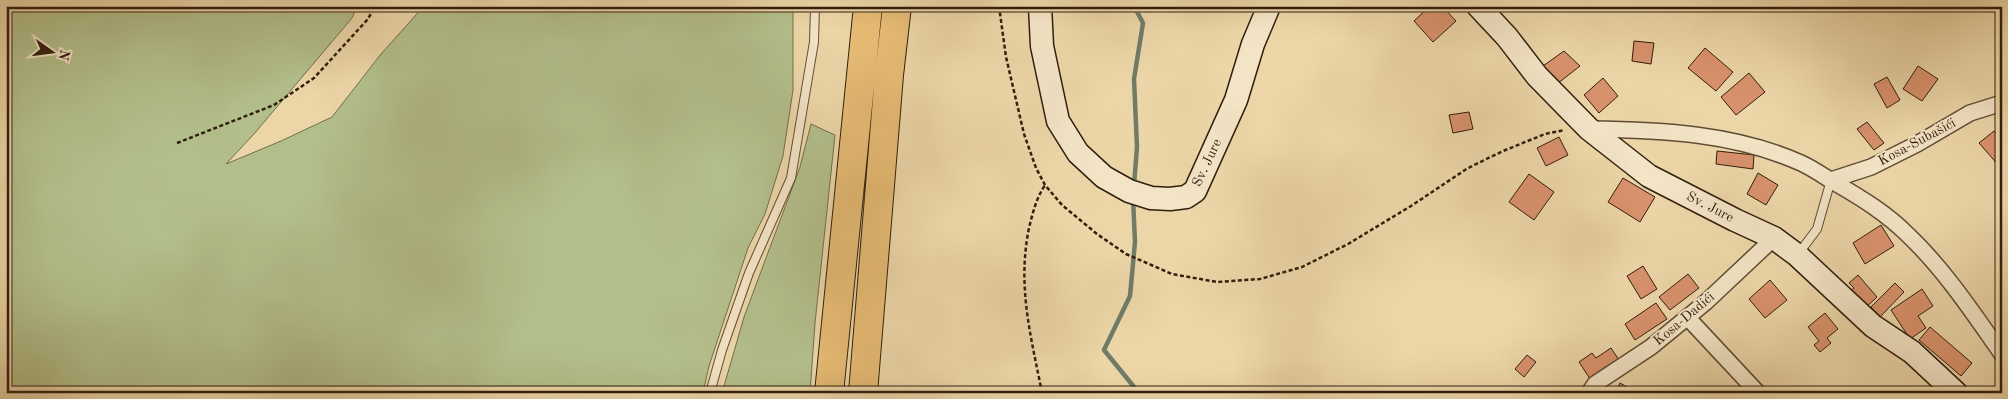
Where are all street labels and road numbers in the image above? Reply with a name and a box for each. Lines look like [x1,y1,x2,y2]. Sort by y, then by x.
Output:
street label: Kosa-Subašići [1876,116,1958,168]
street label: Sv. Jure [1190,137,1224,189]
street label: Sv. Jure [1684,189,1736,225]
street label: Kosa-Dadići [1651,290,1717,348]

